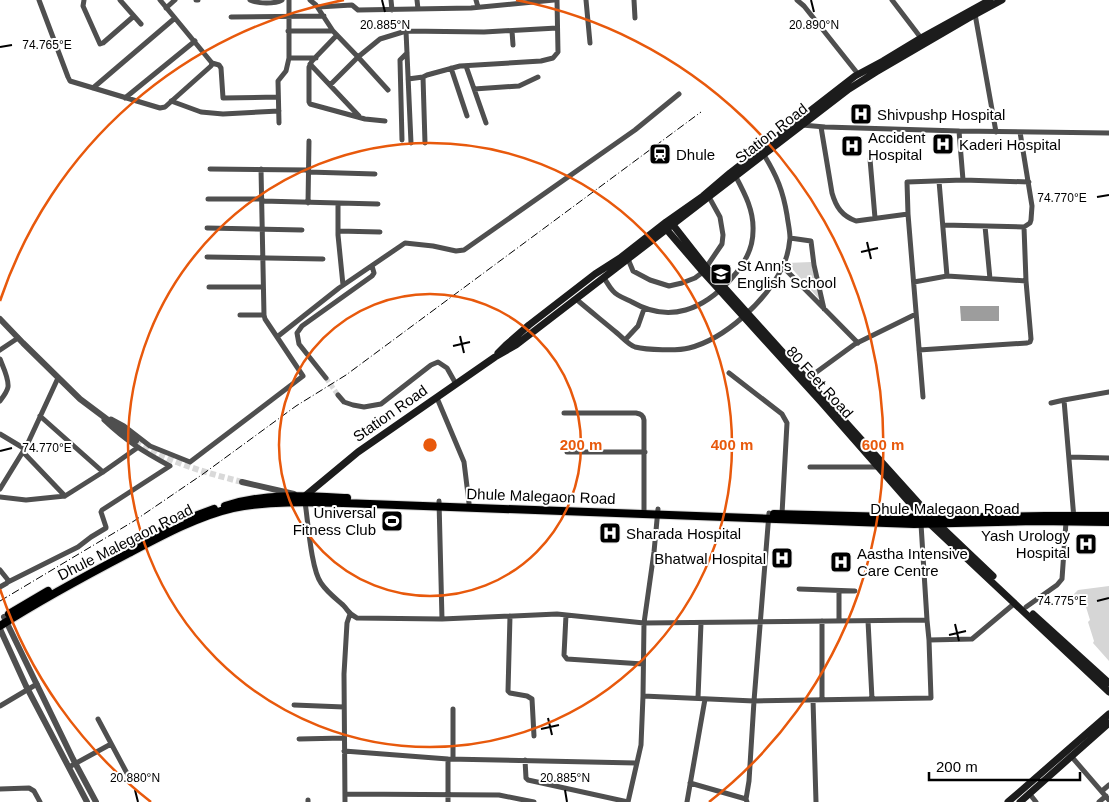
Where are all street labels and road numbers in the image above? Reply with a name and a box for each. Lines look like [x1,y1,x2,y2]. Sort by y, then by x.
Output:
street label: Station Road [732,100,810,166]
street label: 80 Feet Road [783,343,857,421]
street label: Station Road [350,381,430,445]
street label: Dhule Malegaon Road [466,485,616,507]
street label: Dhule Malegaon Road [870,500,1020,517]
street label: Dhule Malegaon Road [55,501,195,583]

